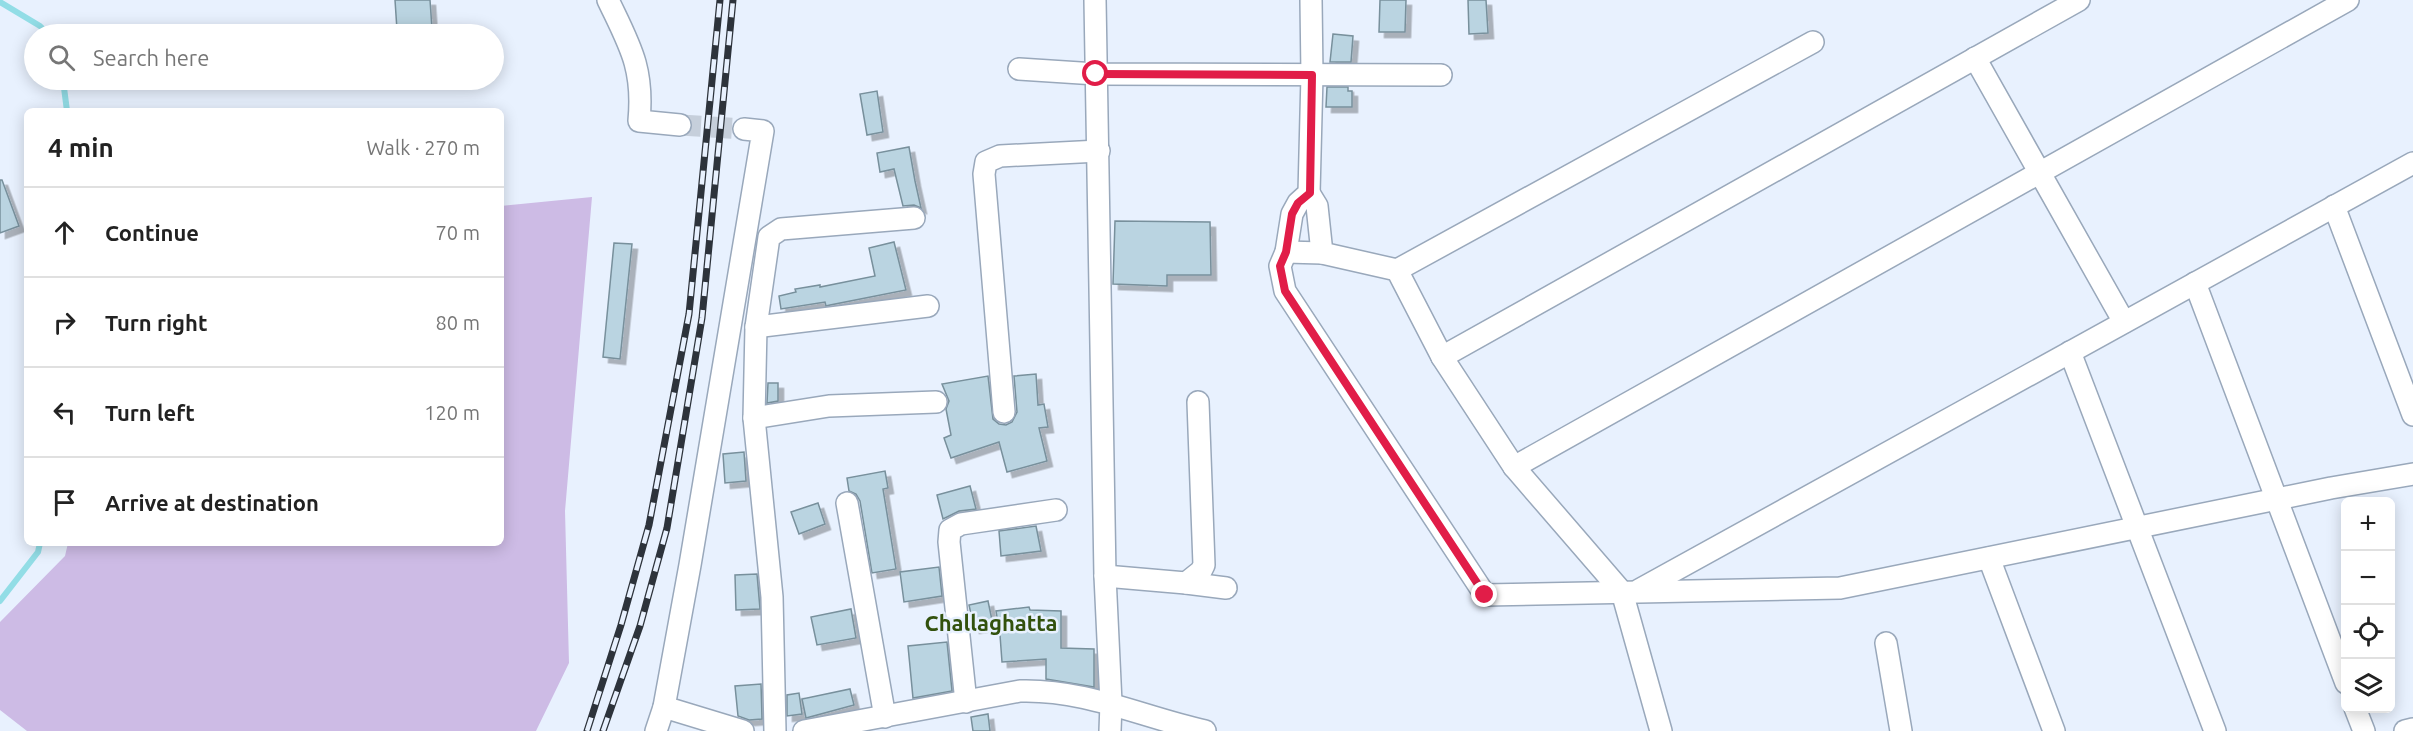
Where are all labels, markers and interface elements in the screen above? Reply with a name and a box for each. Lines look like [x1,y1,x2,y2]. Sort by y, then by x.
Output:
search box [24,24,504,90]
icon: search [45,41,78,74]
text: Search here [93,45,209,70]
route start [1082,60,1108,86]
text: 4 min [48,133,114,162]
text: Walk · 270 m [367,136,480,159]
icon: ahead [48,216,81,249]
text: Continue [105,220,199,245]
text: 70 m [436,221,480,244]
icon: right [48,306,81,339]
text: Turn right [105,310,207,335]
text: 80 m [436,311,480,334]
icon: left [48,396,81,429]
text: Turn left [105,400,195,425]
text: 120 m [424,401,480,424]
icon: arrive [48,486,81,519]
text: Arrive at destination [105,490,319,515]
map controls [2341,497,2395,713]
button: + [2341,497,2395,551]
button: − [2341,551,2395,605]
route end [1471,581,1497,607]
button: locate [2341,605,2395,659]
district label: Challaghatta [925,610,1057,635]
button: layers [2341,659,2395,713]

